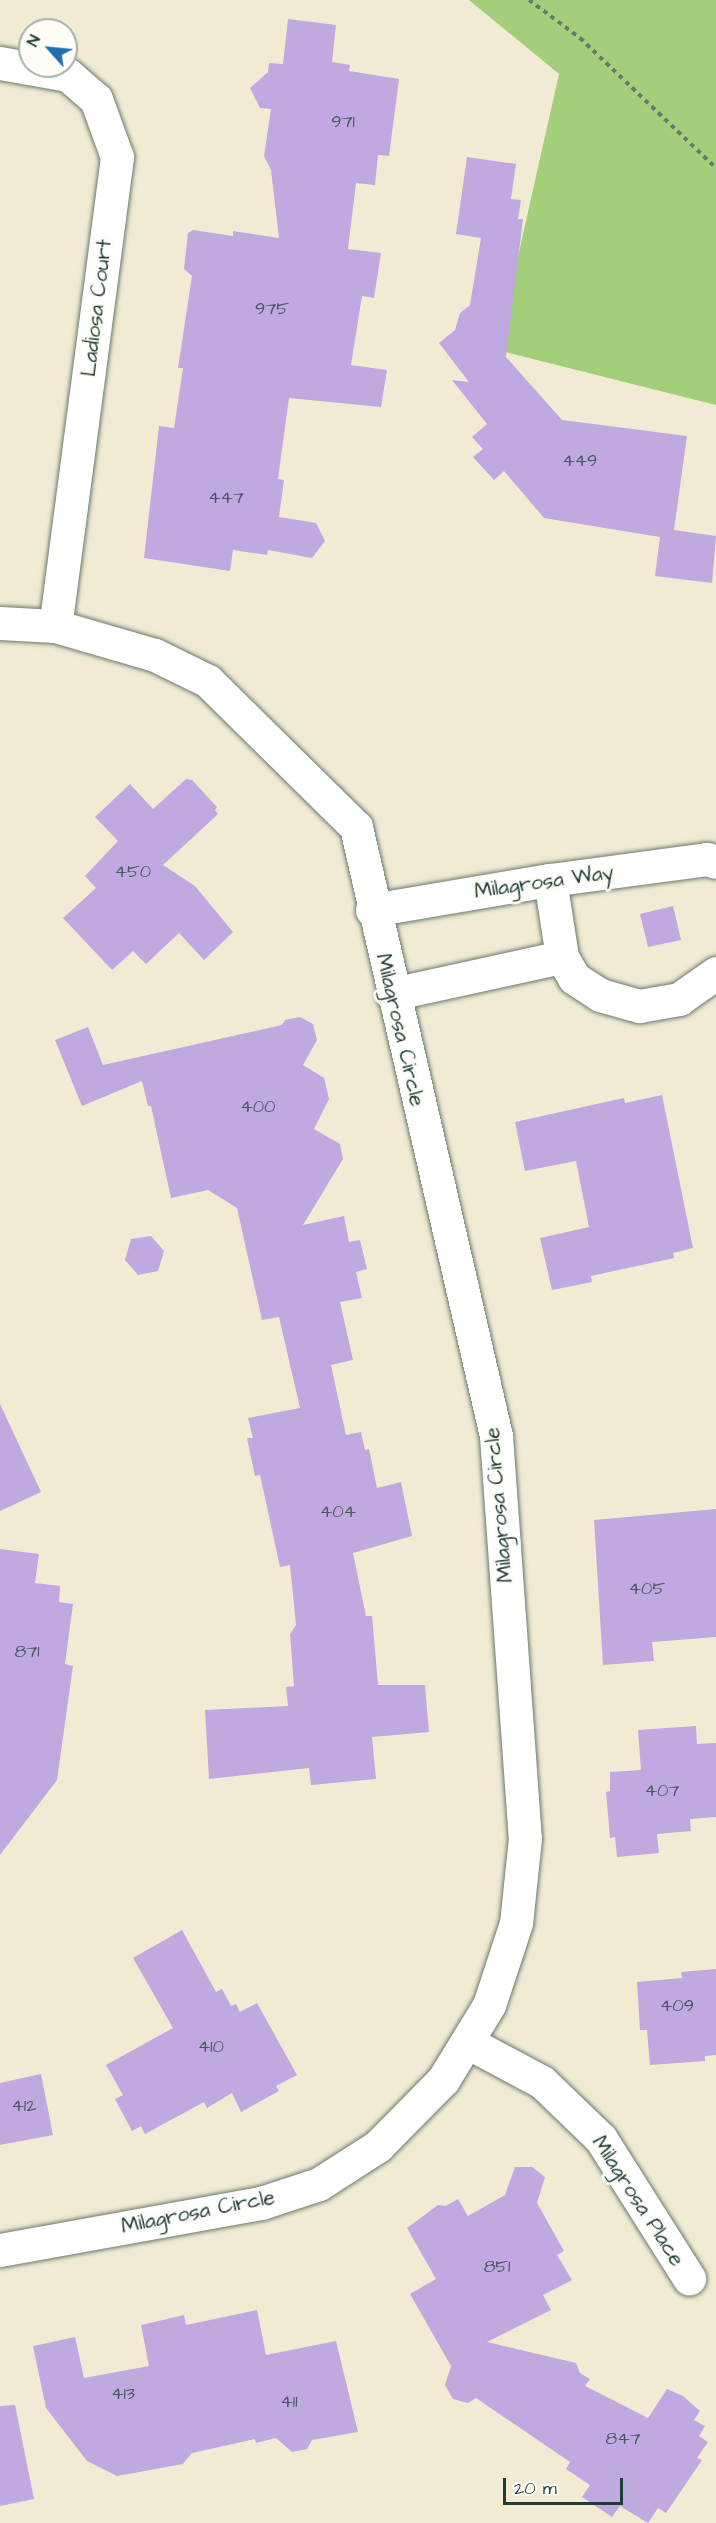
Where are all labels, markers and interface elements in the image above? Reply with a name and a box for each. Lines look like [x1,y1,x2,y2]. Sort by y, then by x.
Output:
north arrow [18,18,78,78]
text: N [22,31,46,50]
house number: 971 [331,111,355,133]
street label: Ladiosa Court [76,238,118,378]
house number: 975 [255,298,289,320]
house number: 449 [563,450,597,472]
house number: 447 [208,487,244,509]
street label: Milagrosa Way [473,860,615,904]
house number: 450 [115,861,151,883]
street label: Milagrosa Circle [370,951,430,1109]
house number: 400 [241,1096,275,1118]
street label: Milagrosa Circle [480,1426,518,1584]
house number: 404 [320,1501,356,1523]
house number: 405 [629,1578,665,1600]
house number: 871 [14,1641,40,1663]
house number: 407 [645,1780,679,1802]
house number: 409 [660,1995,694,2017]
house number: 410 [198,2036,224,2058]
house number: 412 [12,2095,36,2117]
street label: Milagrosa Place [586,2131,690,2271]
street label: Milagrosa Circle [119,2185,277,2239]
house number: 851 [484,2256,510,2278]
house number: 413 [111,2383,135,2405]
house number: 411 [281,2391,297,2413]
house number: 847 [606,2428,640,2450]
scale bar [506,2466,626,2504]
text: 20 m [514,2476,557,2501]

